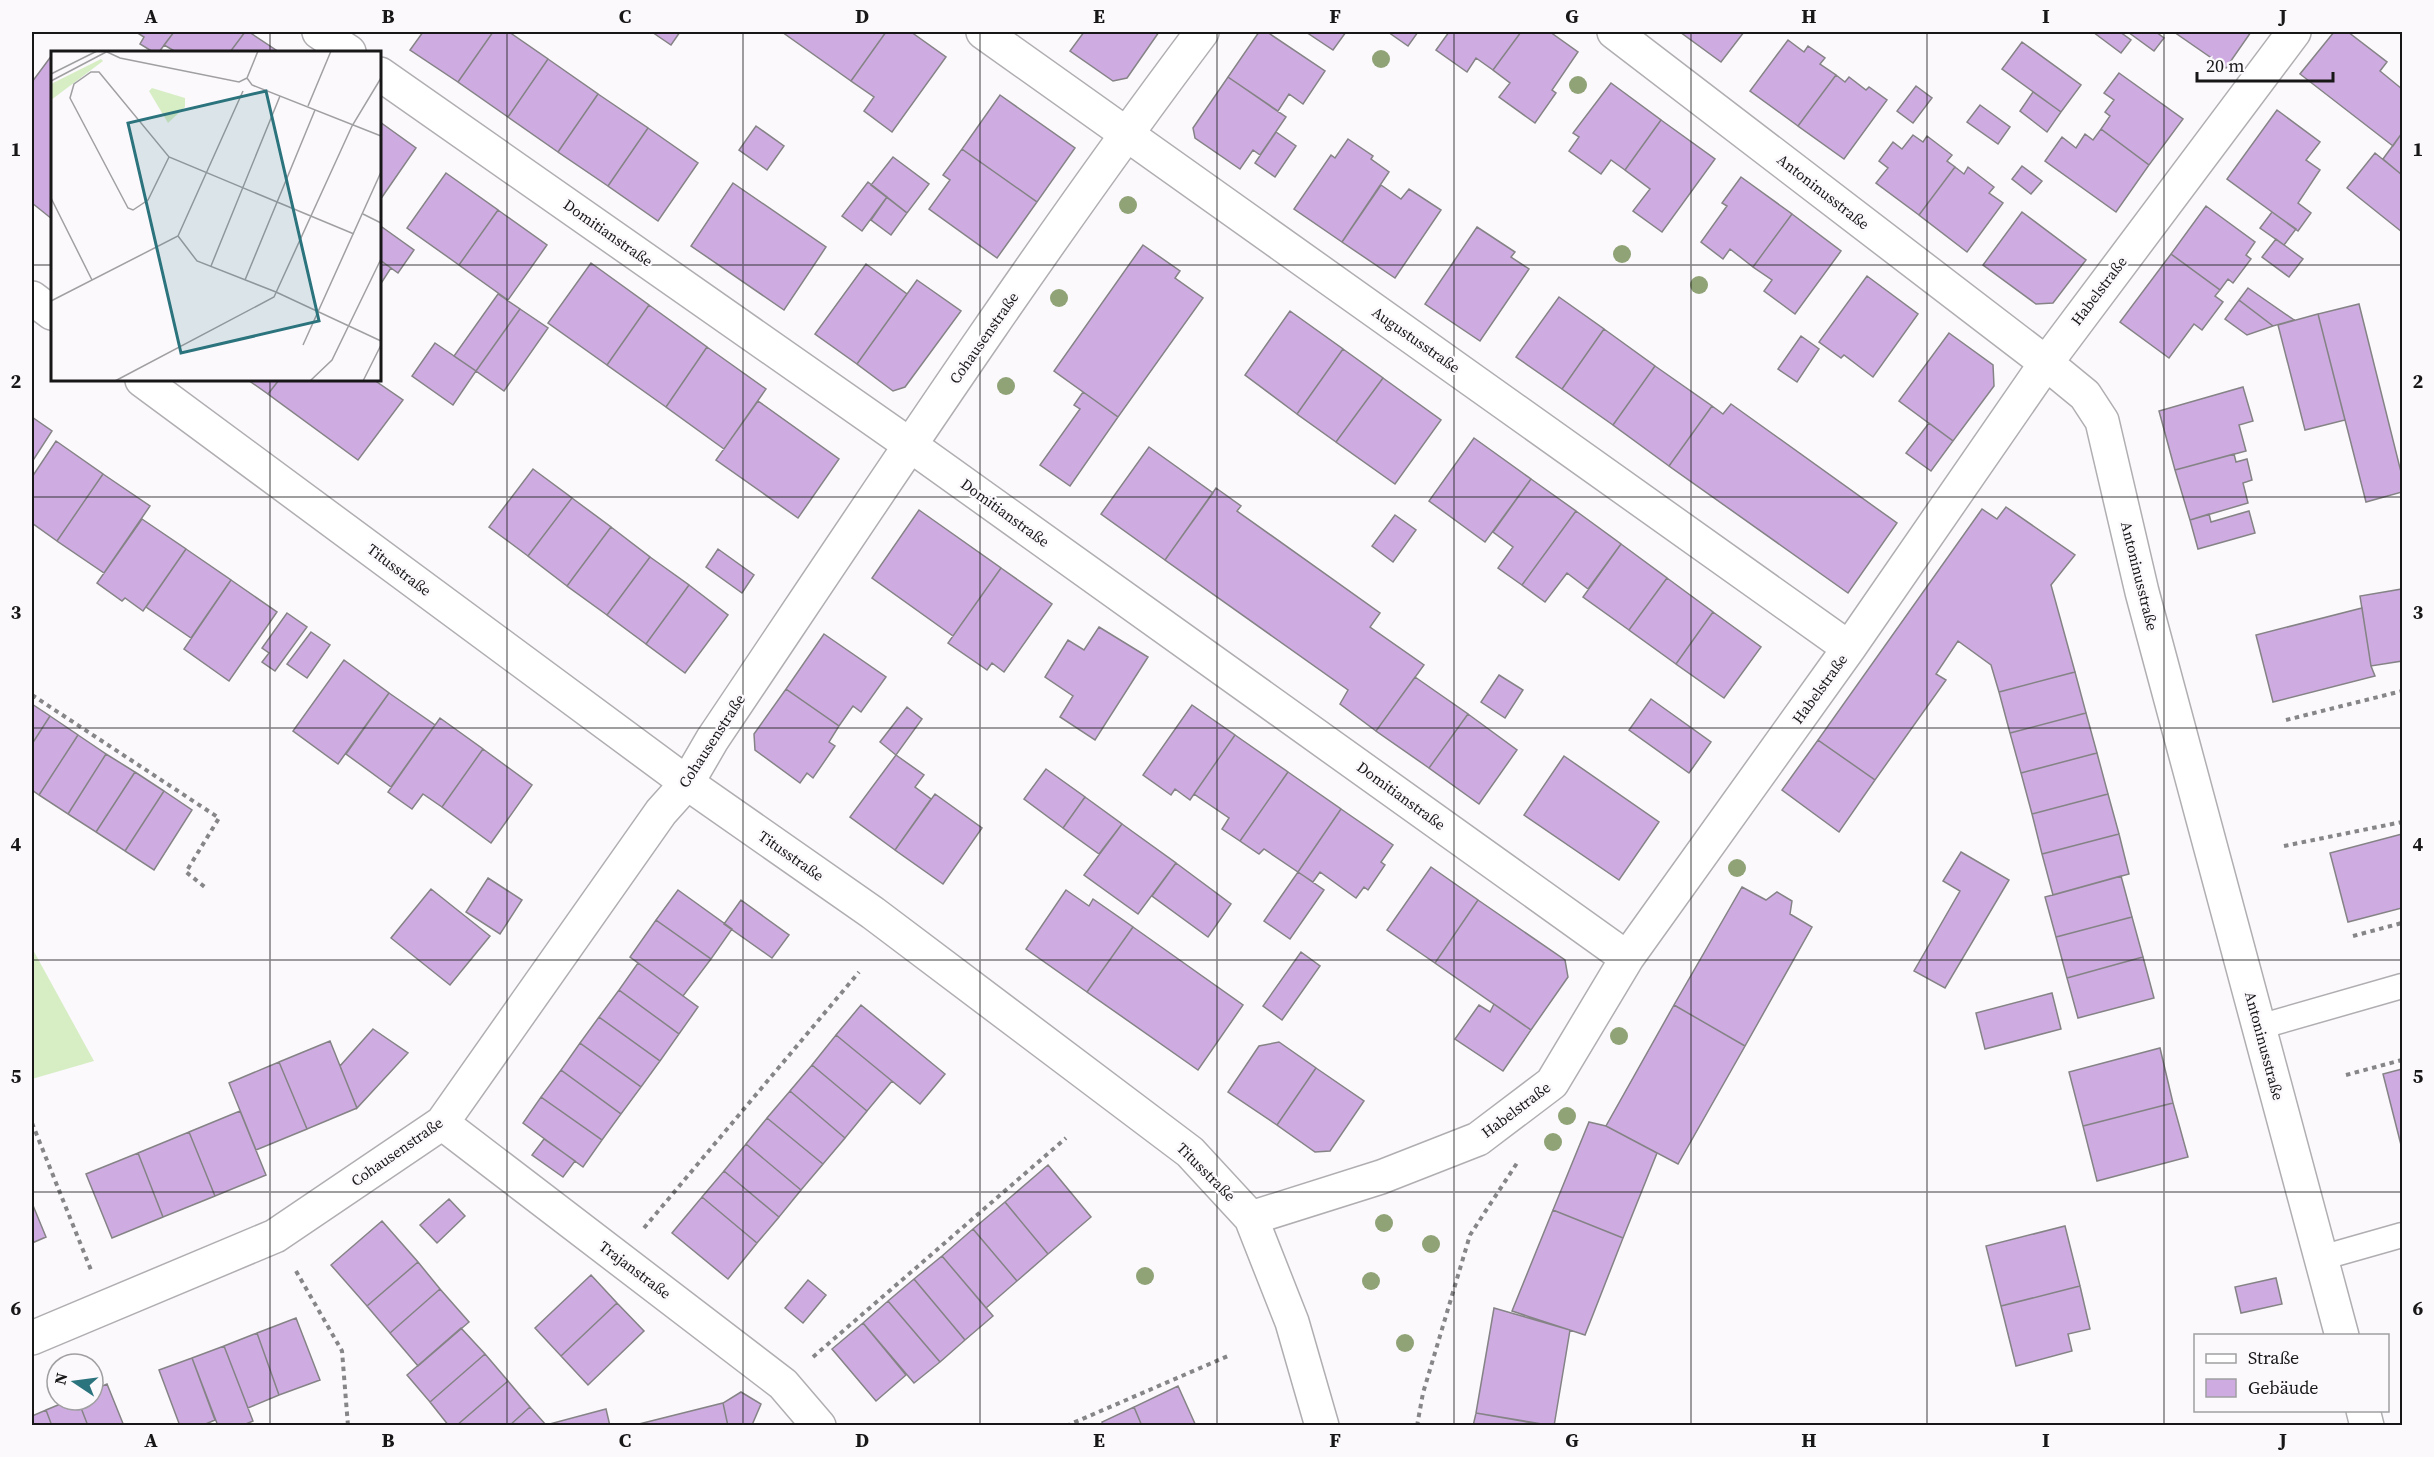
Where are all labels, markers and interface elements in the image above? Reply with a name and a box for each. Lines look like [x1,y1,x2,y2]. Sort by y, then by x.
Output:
text: A [144,2,158,30]
text: B [381,2,395,30]
text: C [619,2,631,30]
text: D [855,2,869,30]
text: E [1093,2,1105,30]
text: F [1329,2,1341,30]
text: G [1565,2,1579,30]
text: H [1801,2,1817,30]
text: I [2042,2,2050,30]
text: J [2277,2,2287,30]
scale bar [2197,45,2334,83]
inset map [51,51,381,381]
text: 20 m [2206,53,2244,78]
text: 1 [11,135,21,163]
text: 1 [2413,135,2423,163]
street label: Antoninusstraße [1773,149,1874,234]
street label: Domitianstraße [559,194,657,271]
street label: Habelstraße [2066,252,2132,330]
street label: Cohausenstraße [944,287,1023,388]
street label: Augustusstraße [1368,301,1465,378]
text: 2 [11,367,22,395]
text: 2 [2413,367,2424,395]
street label: Domitianstraße [957,473,1054,552]
street label: Antoninusstraße [2116,519,2163,633]
street label: Titusstraße [363,539,436,601]
text: 3 [11,598,22,626]
text: 3 [2413,598,2424,626]
street label: Habelstraße [1787,649,1852,728]
street label: Cohausenstraße [673,689,750,792]
street label: Domitianstraße [1353,756,1450,835]
street label: Titusstraße [754,825,828,886]
text: 4 [11,830,22,858]
text: 4 [2413,830,2424,858]
street label: Antoninusstraße [2240,989,2289,1103]
text: 5 [11,1062,22,1090]
text: 5 [2413,1062,2424,1090]
street label: Habelstraße [1477,1076,1555,1143]
street label: Cohausenstraße [346,1112,447,1191]
street label: Titusstraße [1172,1138,1241,1206]
street label: Trajanstraße [595,1236,676,1304]
text: 6 [11,1294,22,1322]
text: 6 [2413,1294,2424,1322]
legend [2194,1334,2389,1412]
text: Straße [2248,1345,2299,1370]
north arrow [45,1352,105,1412]
text: N [48,1370,72,1387]
text: Gebäude [2248,1375,2319,1400]
text: A [144,1426,158,1454]
text: B [381,1426,395,1454]
text: C [619,1426,631,1454]
text: D [855,1426,869,1454]
text: E [1093,1426,1105,1454]
text: F [1329,1426,1341,1454]
text: G [1565,1426,1579,1454]
text: H [1801,1426,1817,1454]
text: I [2042,1426,2050,1454]
text: J [2277,1426,2287,1454]

